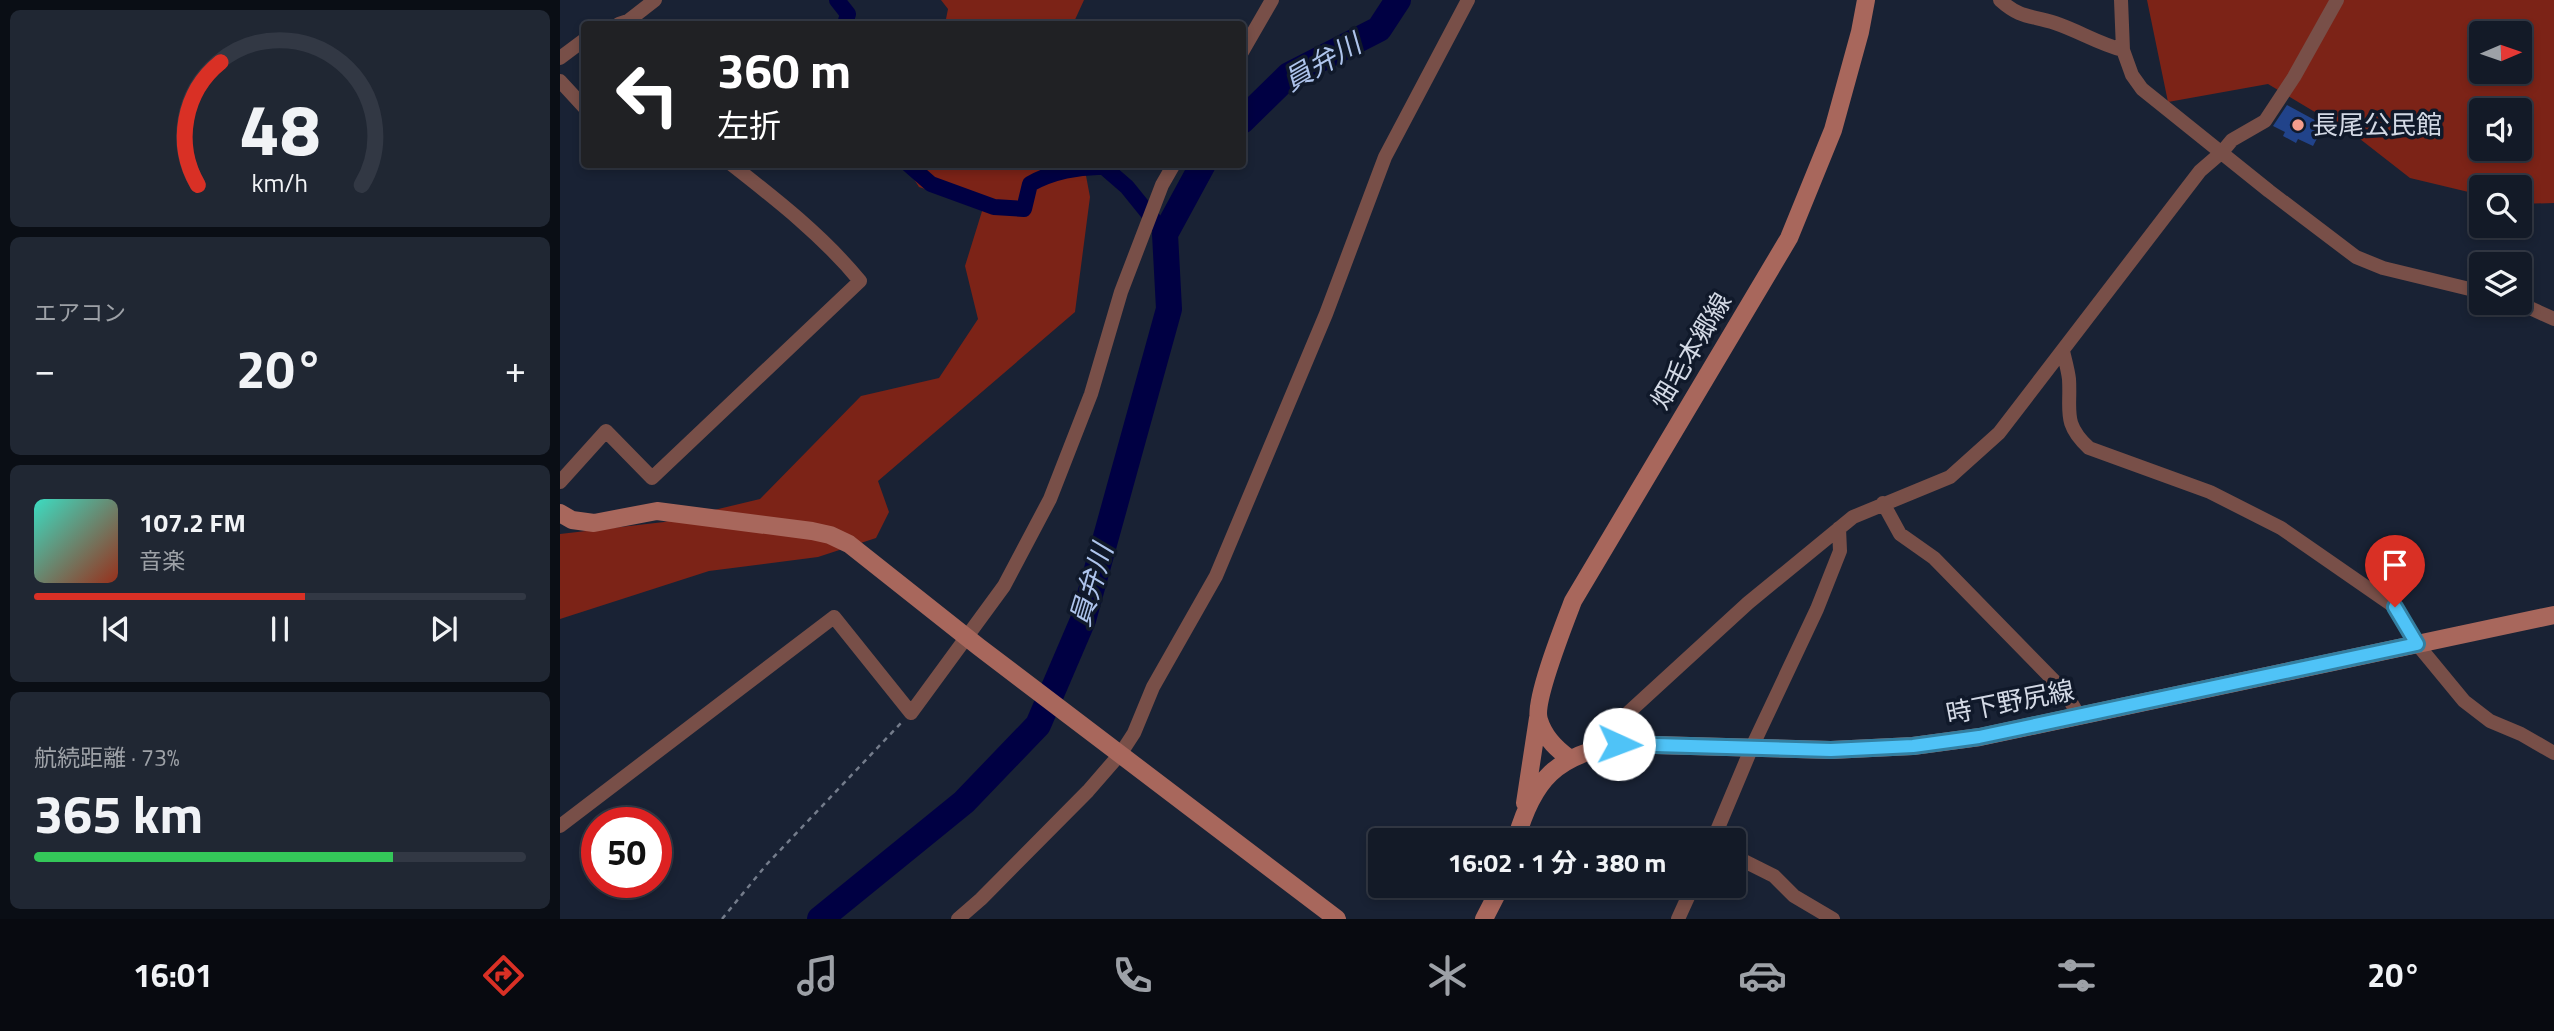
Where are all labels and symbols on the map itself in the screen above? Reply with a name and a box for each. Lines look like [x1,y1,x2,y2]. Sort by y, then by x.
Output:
water label: 員弁川 [1275,20,1371,101]
north arrow [2469,21,2532,84]
place label: 長尾公民館 [2312,105,2442,144]
marker: 長尾公民館 [2290,117,2306,133]
street label: 畑毛本郷線 [1640,285,1741,417]
pin [2365,535,2425,607]
water label: 員弁川 [1058,536,1124,631]
street label: 時下野尻線 [1942,670,2077,733]
position arrow [1582,707,1656,781]
speed limit sign: 50 [581,807,672,898]

